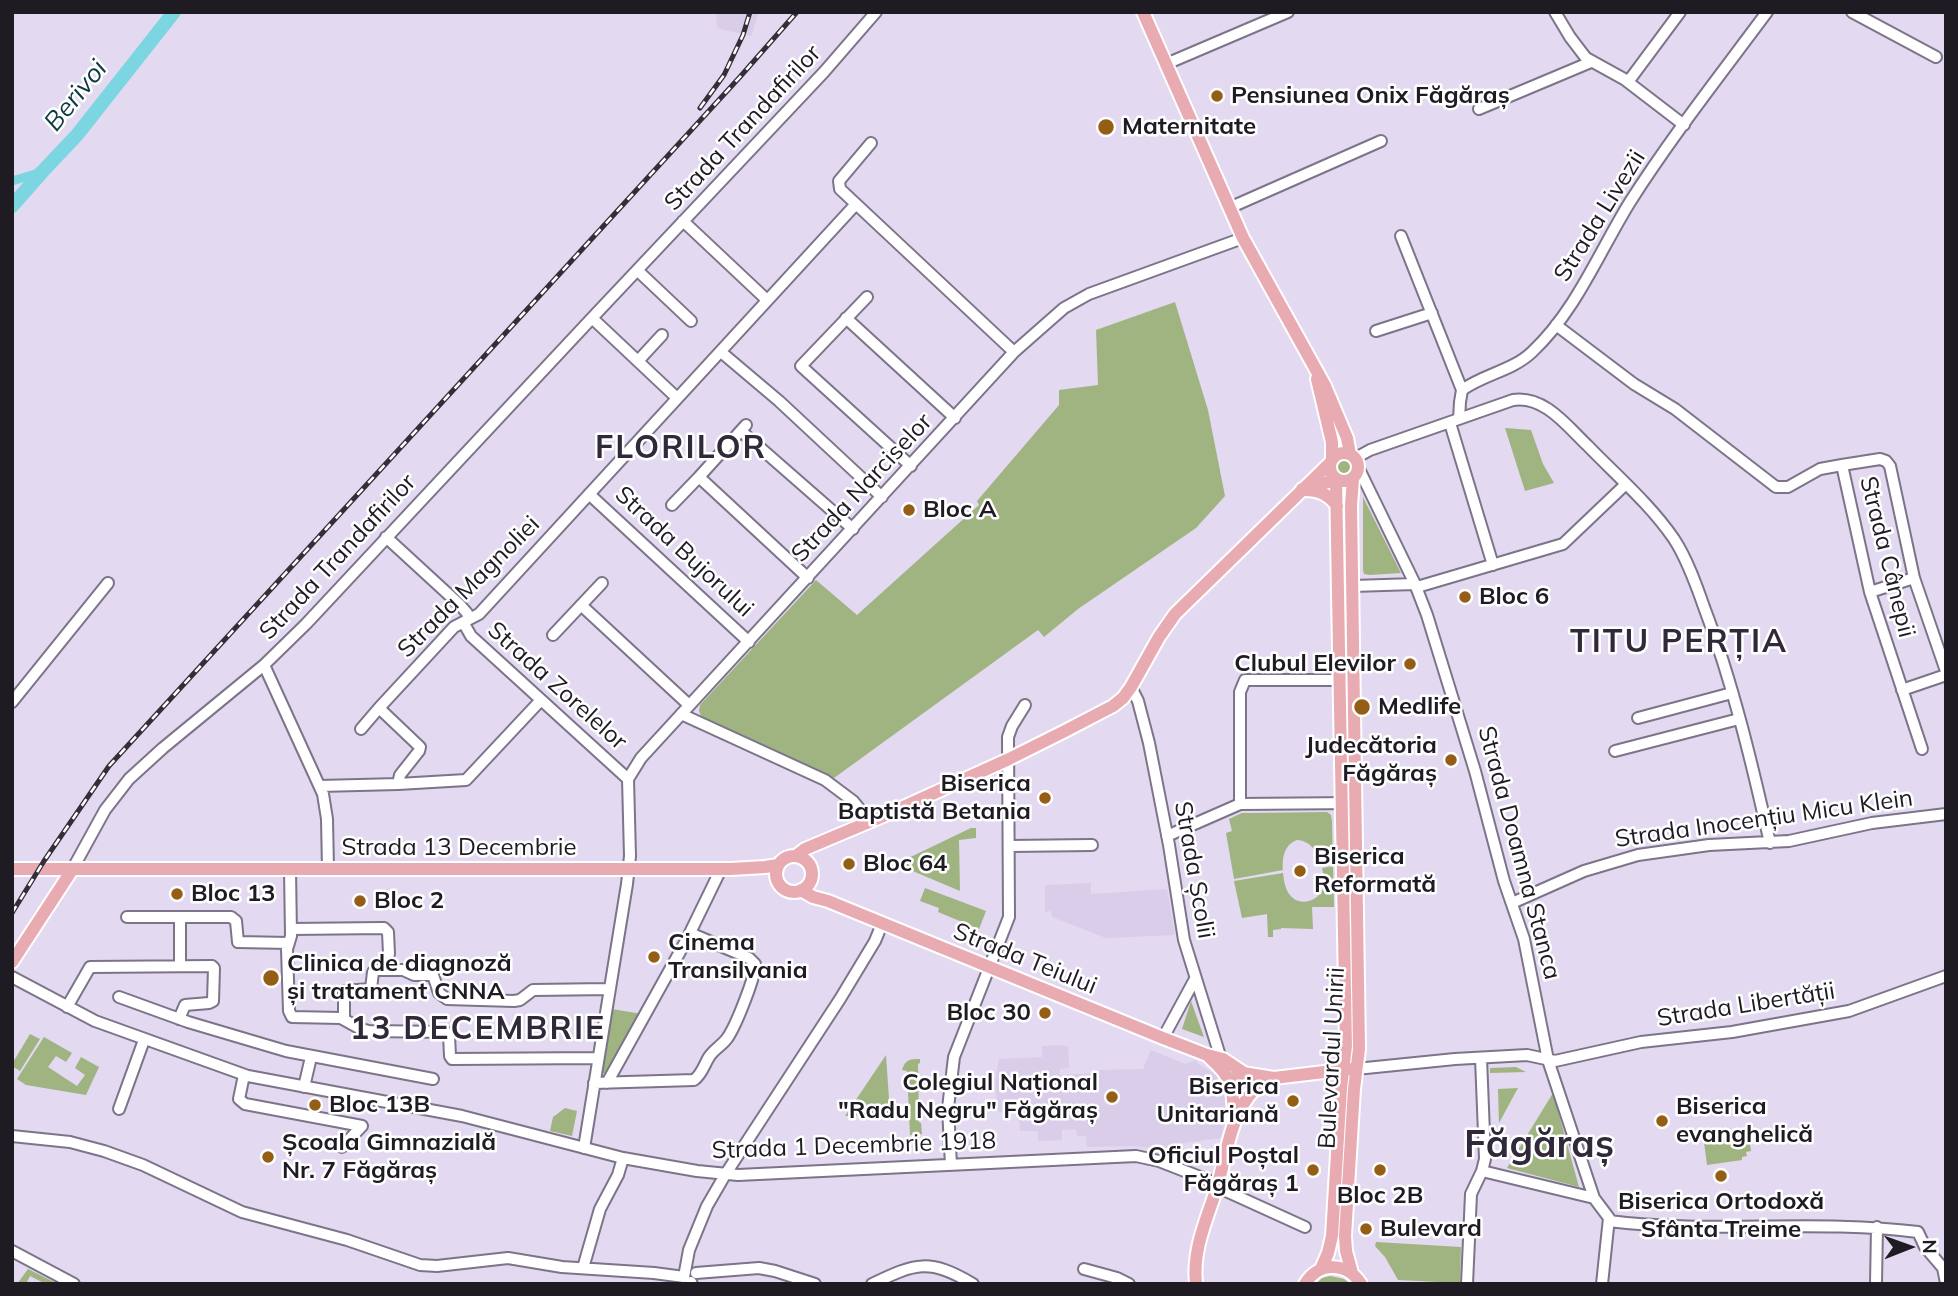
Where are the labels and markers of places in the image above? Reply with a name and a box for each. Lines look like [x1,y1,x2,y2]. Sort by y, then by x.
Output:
place label: Pensiunea Onix Făgăraș [1231,82,1510,110]
marker: Pensiunea Onix Făgăraș [1209,88,1225,104]
place label: Maternitate [1122,113,1256,141]
marker: Maternitate [1096,117,1116,137]
place label: Bloc A [923,496,997,524]
marker: Bloc A [901,502,917,518]
place label: Bloc 6 [1479,583,1549,611]
marker: Bloc 6 [1457,589,1473,605]
place label: Clubul Elevilor [1234,650,1396,678]
marker: Clubul Elevilor [1402,656,1418,672]
place label: Medlife [1378,693,1461,721]
marker: Medlife [1352,697,1372,717]
place label: Judecătoria Făgăraș [1305,732,1437,788]
marker: Judecătoria Făgăraș [1443,752,1459,768]
place label: Biserica Baptistă Betania [838,770,1031,826]
marker: Biserica Baptistă Betania [1037,790,1053,806]
place label: Biserica Reformată [1314,843,1436,899]
place label: Bloc 64 [863,850,948,878]
marker: Bloc 64 [841,856,857,872]
marker: Biserica Reformată [1292,863,1308,879]
place label: Bloc 13 [191,880,276,908]
marker: Bloc 13 [169,886,185,902]
place label: Bloc 2 [374,887,444,915]
marker: Bloc 2 [352,893,368,909]
place label: Cinema Transilvania [668,929,808,985]
marker: Cinema Transilvania [646,949,662,965]
place label: Clinica de diagnoză și tratament CNNA [287,950,512,1006]
marker: Clinica de diagnoză și tratament CNNA [261,968,281,988]
place label: Bloc 30 [946,999,1031,1027]
marker: Bloc 30 [1037,1005,1053,1021]
place label: Colegiul Național "Radu Negru" Făgăraș [838,1069,1098,1125]
place label: Biserica Unitariană [1157,1073,1279,1129]
marker: Colegiul Național "Radu Negru" Făgăraș [1104,1089,1120,1105]
place label: Bloc 13B [329,1091,430,1119]
marker: Biserica Unitariană [1285,1093,1301,1109]
place label: Biserica evanghelică [1676,1093,1813,1149]
marker: Bloc 13B [307,1097,323,1113]
marker: Biserica evanghelică [1654,1113,1670,1129]
place label: Școala Gimnazială Nr. 7 Făgăraș [282,1129,496,1185]
place label: Oficiul Poștal Făgăraș 1 [1148,1142,1299,1198]
marker: Școala Gimnazială Nr. 7 Făgăraș [260,1149,276,1165]
marker: Oficiul Poștal Făgăraș 1 [1305,1162,1321,1178]
marker: Bloc 2B [1372,1162,1388,1178]
marker: Biserica Ortodoxă Sfânta Treime [1713,1168,1729,1184]
place label: Bloc 2B [1337,1182,1423,1210]
place label: Biserica Ortodoxă Sfânta Treime [1618,1188,1824,1244]
place label: Bulevard [1380,1215,1482,1243]
marker: Bulevard [1358,1221,1374,1237]

